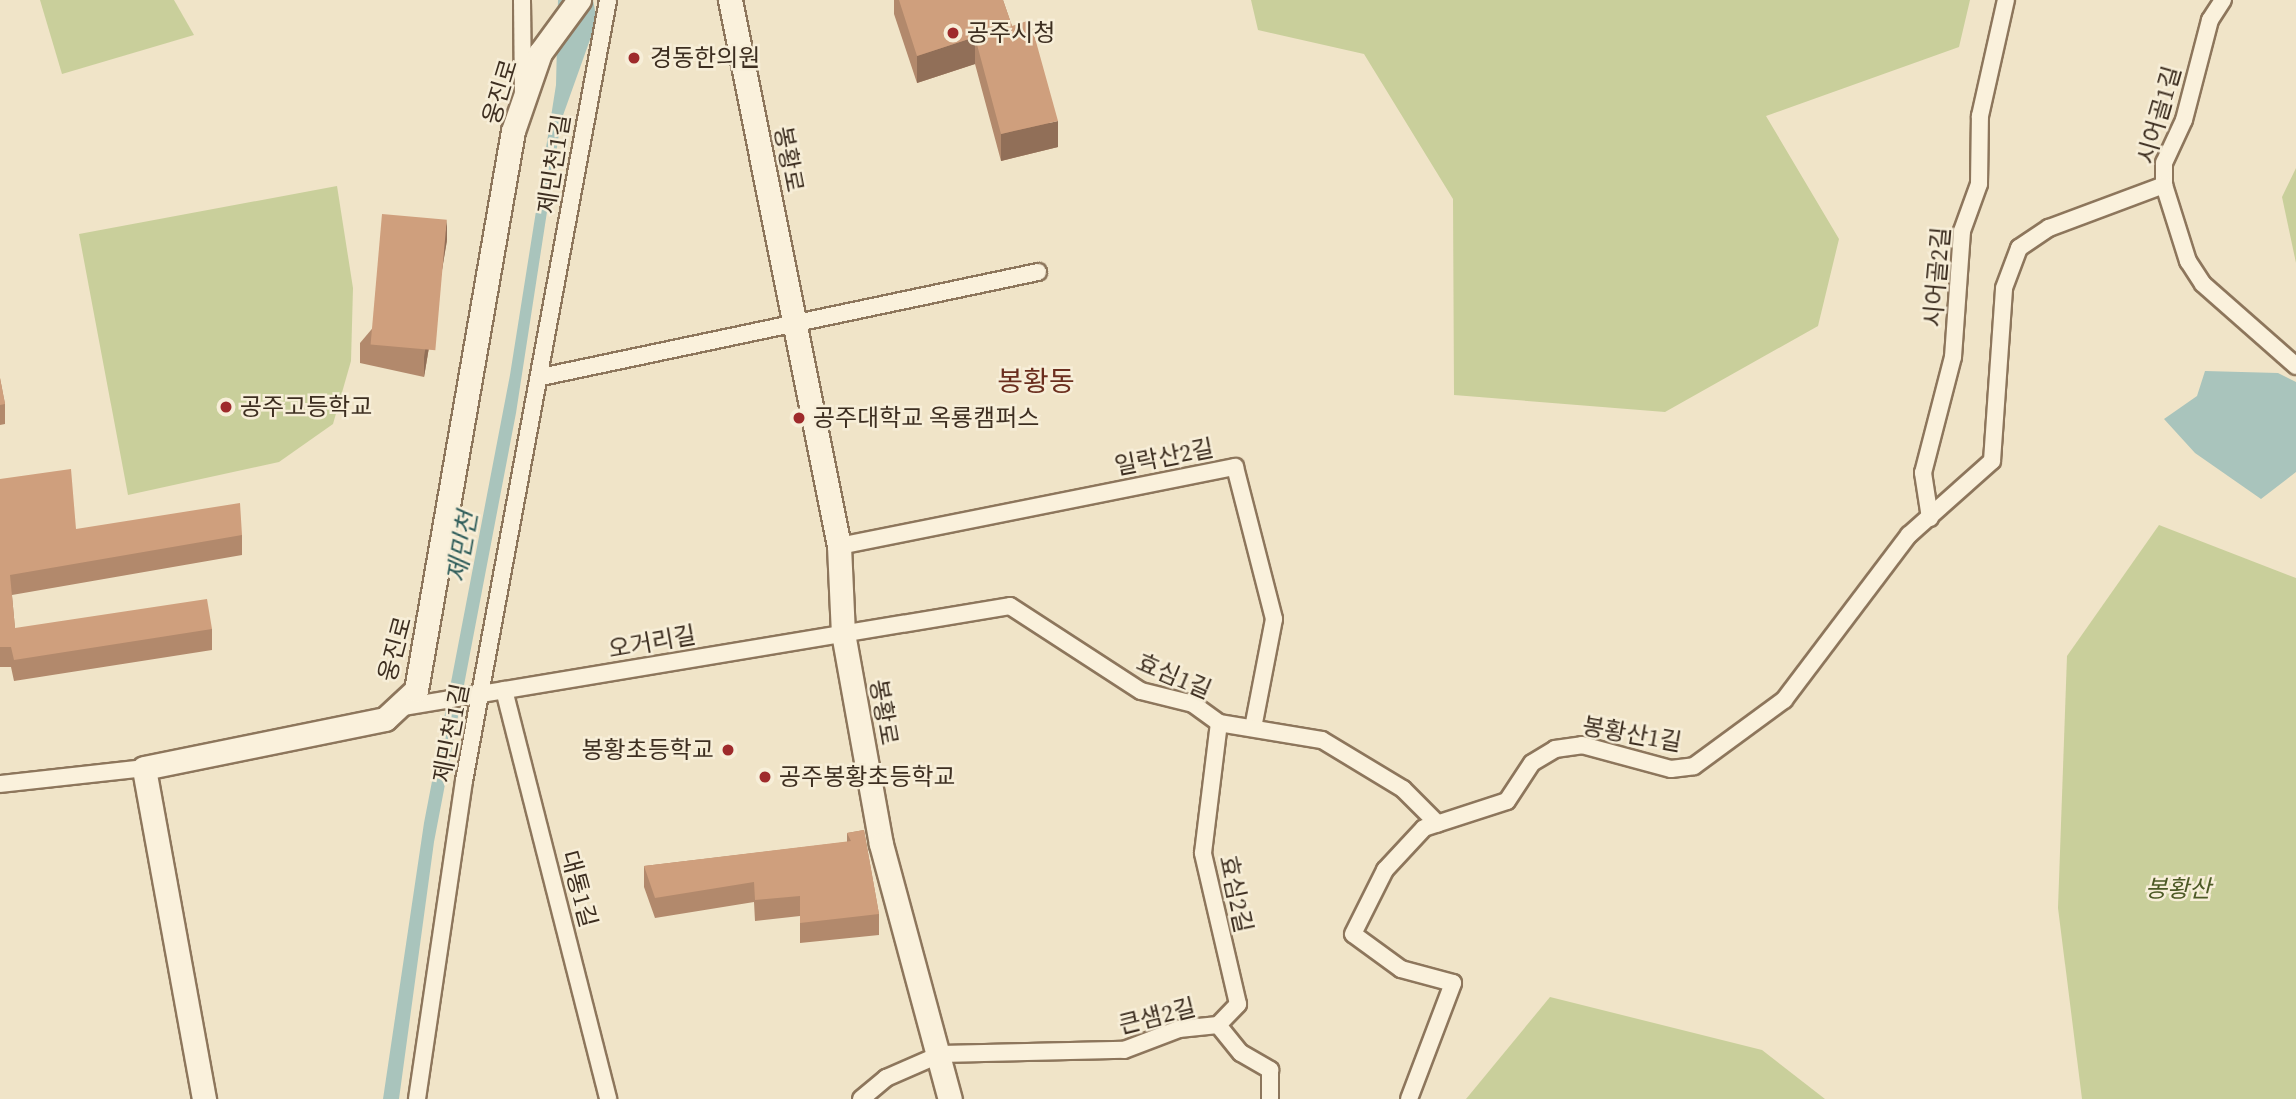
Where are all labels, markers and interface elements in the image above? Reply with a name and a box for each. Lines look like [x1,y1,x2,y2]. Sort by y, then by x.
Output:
place label: 공주시청 [967,19,1055,47]
marker: 공주시청 [945,25,961,41]
place label: 경동한의원 [650,44,760,72]
marker: 경동한의원 [624,48,644,68]
street label: 웅진로 [477,56,523,128]
street label: 시어골1길 [2131,63,2187,167]
street label: 제민천1길 [532,112,576,216]
street label: 봉황로 [769,124,809,194]
street label: 시어골2길 [1918,226,1956,328]
district label: 봉황동 [997,364,1075,398]
place label: 공주고등학교 [240,393,372,421]
marker: 공주고등학교 [218,399,234,415]
place label: 공주대학교 옥룡캠퍼스 [813,404,1039,432]
marker: 공주대학교 옥룡캠퍼스 [791,410,807,426]
street label: 일락산2길 [1112,433,1216,481]
water label: 제민천 [441,509,485,585]
street label: 웅진로 [373,613,417,685]
street label: 오거리길 [606,620,698,664]
street label: 효심1길 [1132,647,1216,705]
street label: 봉황로 [864,677,904,747]
street label: 제민천1길 [427,681,475,785]
street label: 봉황산1길 [1580,711,1684,757]
place label: 봉황초등학교 [582,736,714,764]
marker: 봉황초등학교 [720,742,736,758]
place label: 공주봉황초등학교 [779,763,956,791]
marker: 공주봉황초등학교 [757,769,773,785]
street label: 대통1길 [555,847,603,931]
street label: 효심2길 [1214,853,1258,935]
park label: 봉황산 [2145,875,2211,903]
street label: 큰샘2길 [1116,993,1198,1039]

